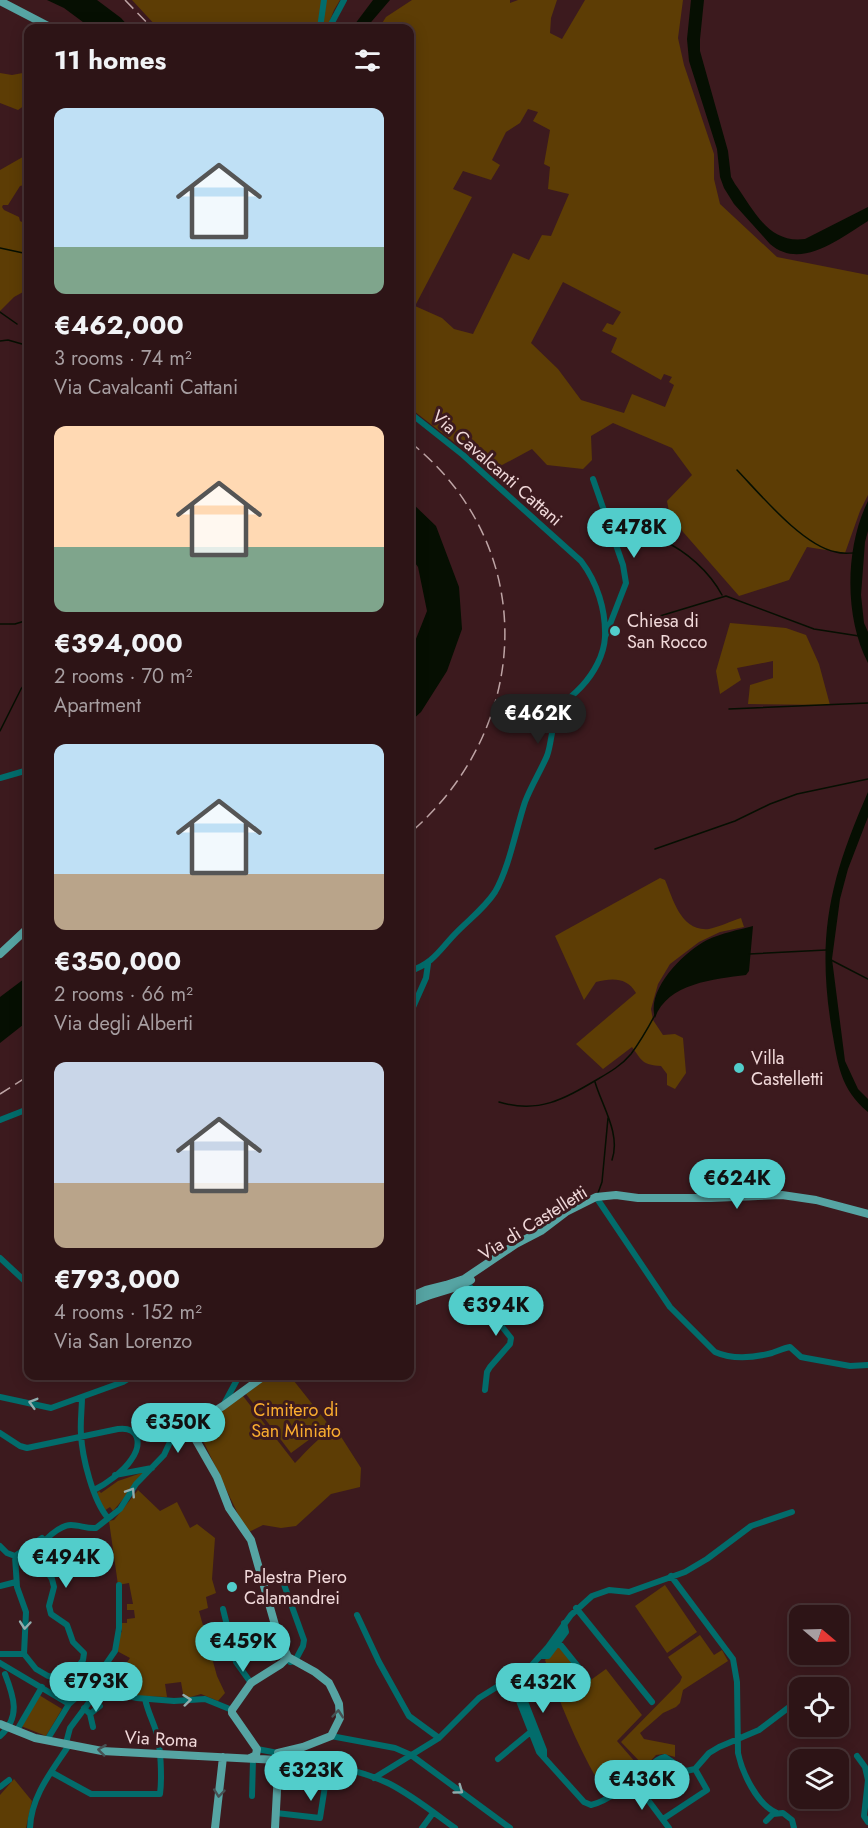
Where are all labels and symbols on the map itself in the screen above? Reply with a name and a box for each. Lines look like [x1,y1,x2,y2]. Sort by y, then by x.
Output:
street label: Via Cavalcanti Cattani [426,404,568,532]
pin: €478K [592,508,676,559]
place label: Chiesa di San Rocco [627,608,707,655]
marker: Chiesa di San Rocco [608,624,622,638]
pin: €462K [496,694,580,745]
place label: Villa Castelletti [751,1045,824,1092]
marker: Villa Castelletti [732,1061,746,1075]
pin: €624K [695,1159,779,1210]
street label: Via di Castelletti [474,1179,592,1267]
pin: €394K [454,1286,538,1337]
park label: Cimitero di San Miniato [251,1397,341,1444]
one-way arrow [28,1398,38,1410]
pin: €350K [136,1403,220,1454]
one-way arrow [123,1488,134,1499]
pin: €494K [24,1538,108,1589]
place label: Palestra Piero Calamandrei [244,1564,347,1611]
marker: Palestra Piero Calamandrei [225,1580,239,1594]
north arrow [789,1605,849,1665]
one-way arrow [19,1621,32,1630]
pin: €459K [201,1622,285,1673]
pin: €793K [54,1662,138,1713]
pin: €432K [501,1663,585,1714]
one-way arrow [183,1694,192,1707]
one-way arrow [331,1710,344,1719]
street label: Via Roma [124,1724,198,1754]
one-way arrow [97,1744,106,1757]
pin: €323K [269,1751,353,1802]
pin: €436K [600,1760,684,1811]
one-way arrow [452,1782,463,1793]
one-way arrow [213,1788,226,1797]

